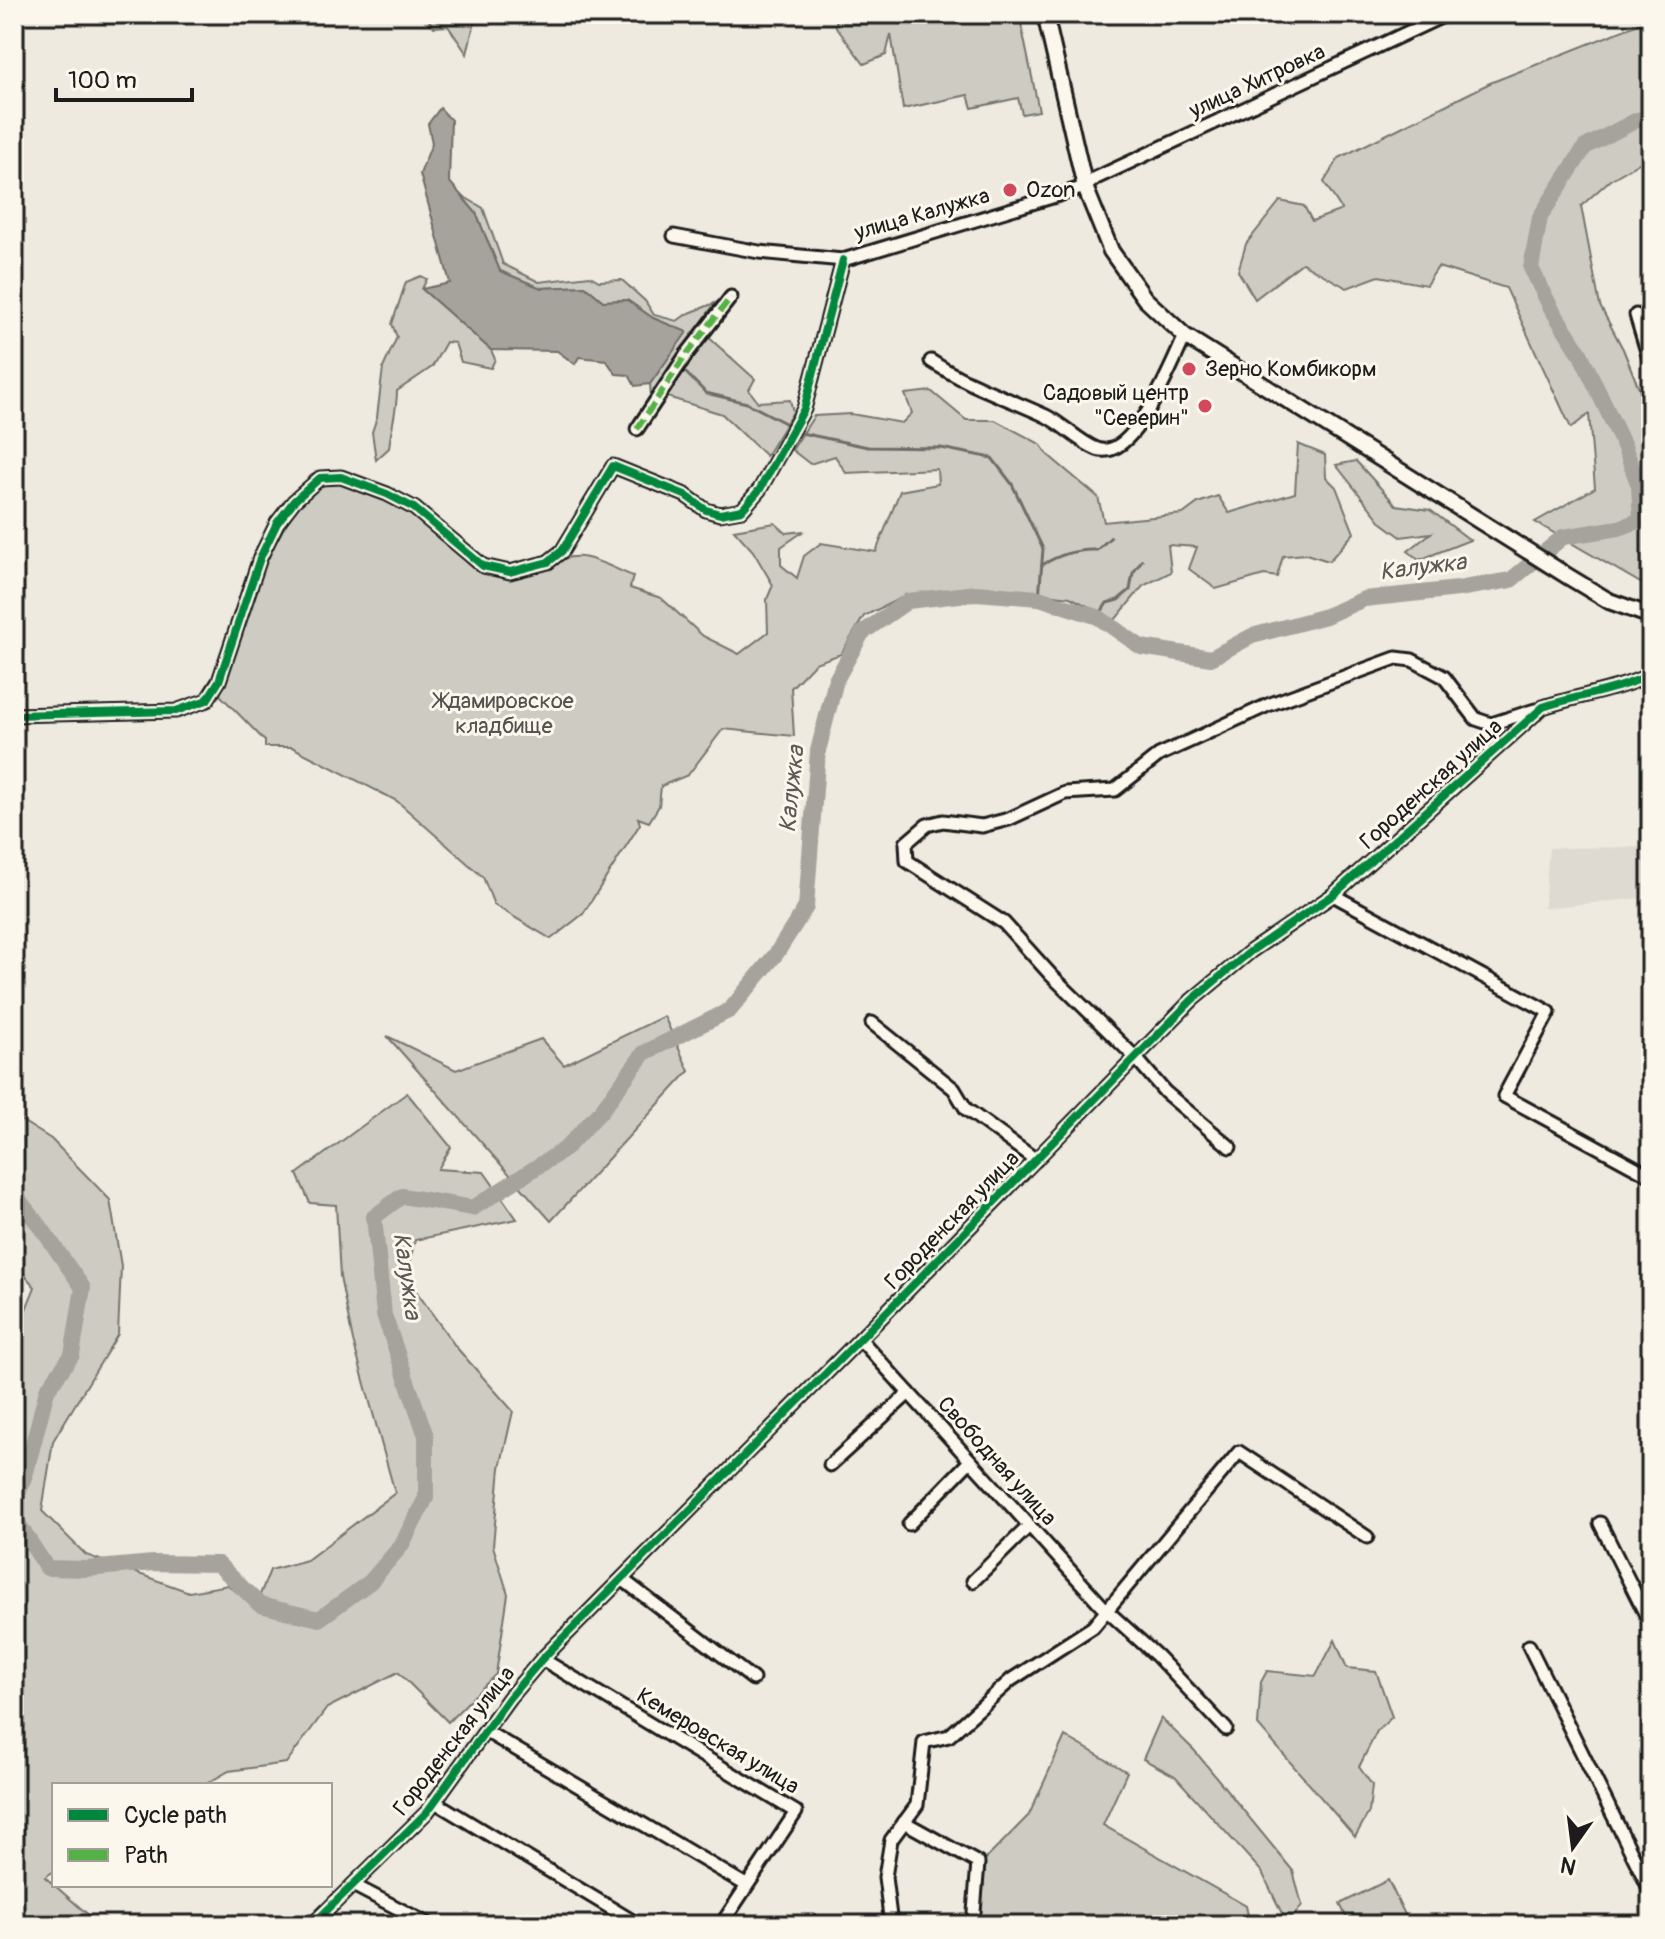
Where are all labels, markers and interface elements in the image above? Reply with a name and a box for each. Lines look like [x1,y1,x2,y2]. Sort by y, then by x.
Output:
street label: улица Хитровка [1184,37,1329,125]
scale bar [56,52,192,102]
text: 100 m [68,66,137,95]
place label: Ozon [1026,176,1075,204]
street label: улица Калужка [850,181,993,247]
marker: Ozon [1001,181,1019,199]
place label: Зерно Комбикорм [1205,355,1376,383]
marker: Зерно Комбикорм [1180,360,1198,378]
place label: Садовый центр "Северин" [1043,379,1189,432]
marker: Садовый центр "Северин" [1196,397,1214,415]
water label: Калужка [1378,547,1470,587]
park label: Ждамировское кладбище [431,687,574,740]
street label: Городенская улица [1354,713,1508,855]
water label: Калужка [773,743,811,834]
street label: Городенская улица [879,1145,1025,1295]
water label: Калужка [387,1231,428,1323]
street label: Свободная улица [931,1390,1063,1532]
street label: Городенская улица [387,1661,521,1821]
street label: Кемеровская улица [632,1681,804,1801]
legend [52,1783,332,1887]
text: Cycle path [124,1801,227,1830]
north arrow [1533,1807,1613,1887]
text: Path [124,1841,168,1870]
text: N [1558,1850,1579,1881]

